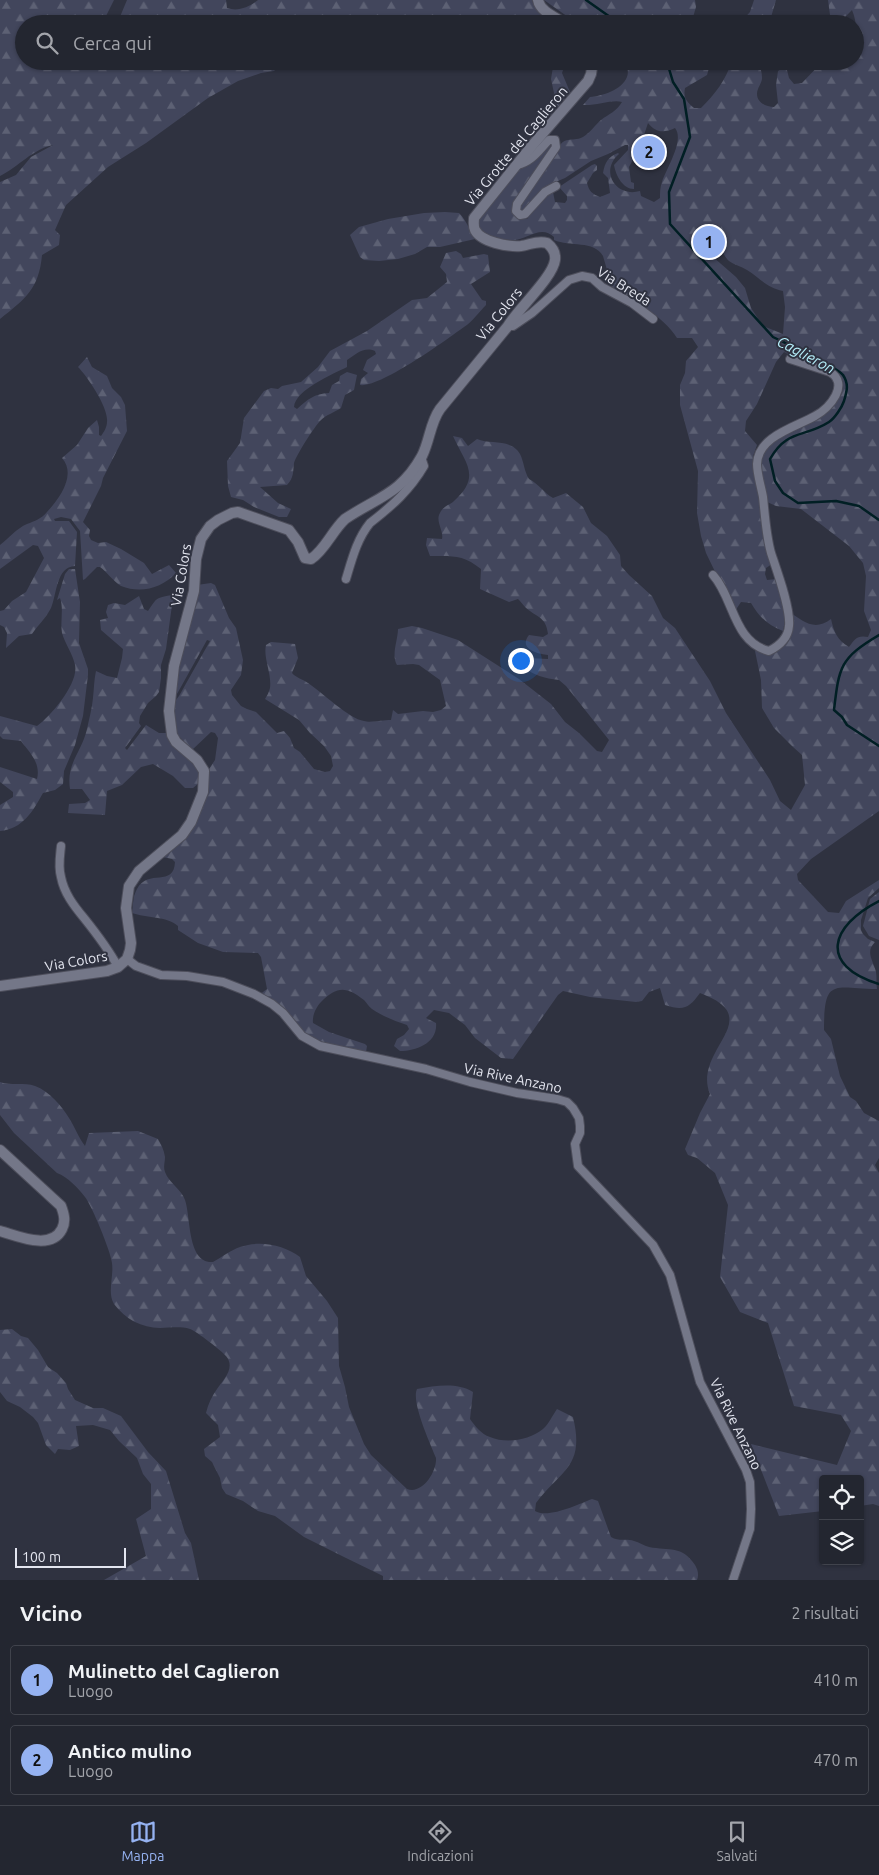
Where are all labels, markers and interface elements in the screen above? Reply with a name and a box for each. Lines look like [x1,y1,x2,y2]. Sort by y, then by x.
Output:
search box [15,15,864,70]
icon: search [33,29,61,57]
text: Cerca qui [73,32,152,54]
street label: Via Grotte del Caglieron [461,83,571,209]
pin: 2 [633,133,665,171]
pin: 1 [693,223,725,261]
street label: Via Breda [594,263,654,309]
street label: Via Colors [473,284,525,344]
water label: Caglieron [774,332,838,377]
street label: Via Colors [168,543,194,607]
your location [508,648,534,674]
street label: Via Colors [44,948,108,974]
street label: Via Rive Anzano [462,1060,564,1096]
street label: Via Rive Anzano [707,1376,765,1472]
map controls [819,1475,864,1565]
button: locate [819,1475,864,1520]
button: layers [819,1520,864,1565]
scale bar [15,1545,126,1568]
text: 100 m [22,1549,61,1565]
text: Vicino [20,1601,82,1625]
text: 2 risultati [791,1604,859,1622]
text: Mulinetto del Caglieron [68,1660,280,1682]
text: 1 [32,1671,42,1689]
text: 410 m [813,1671,858,1689]
text: Luogo [68,1682,113,1700]
text: Antico mulino [68,1740,192,1762]
text: 2 [32,1751,42,1769]
text: 470 m [813,1751,858,1769]
text: Luogo [68,1762,113,1780]
tab: Mappa [121,1818,164,1864]
tab: Indicazioni [407,1818,474,1864]
tab: Salvati [716,1818,758,1864]

